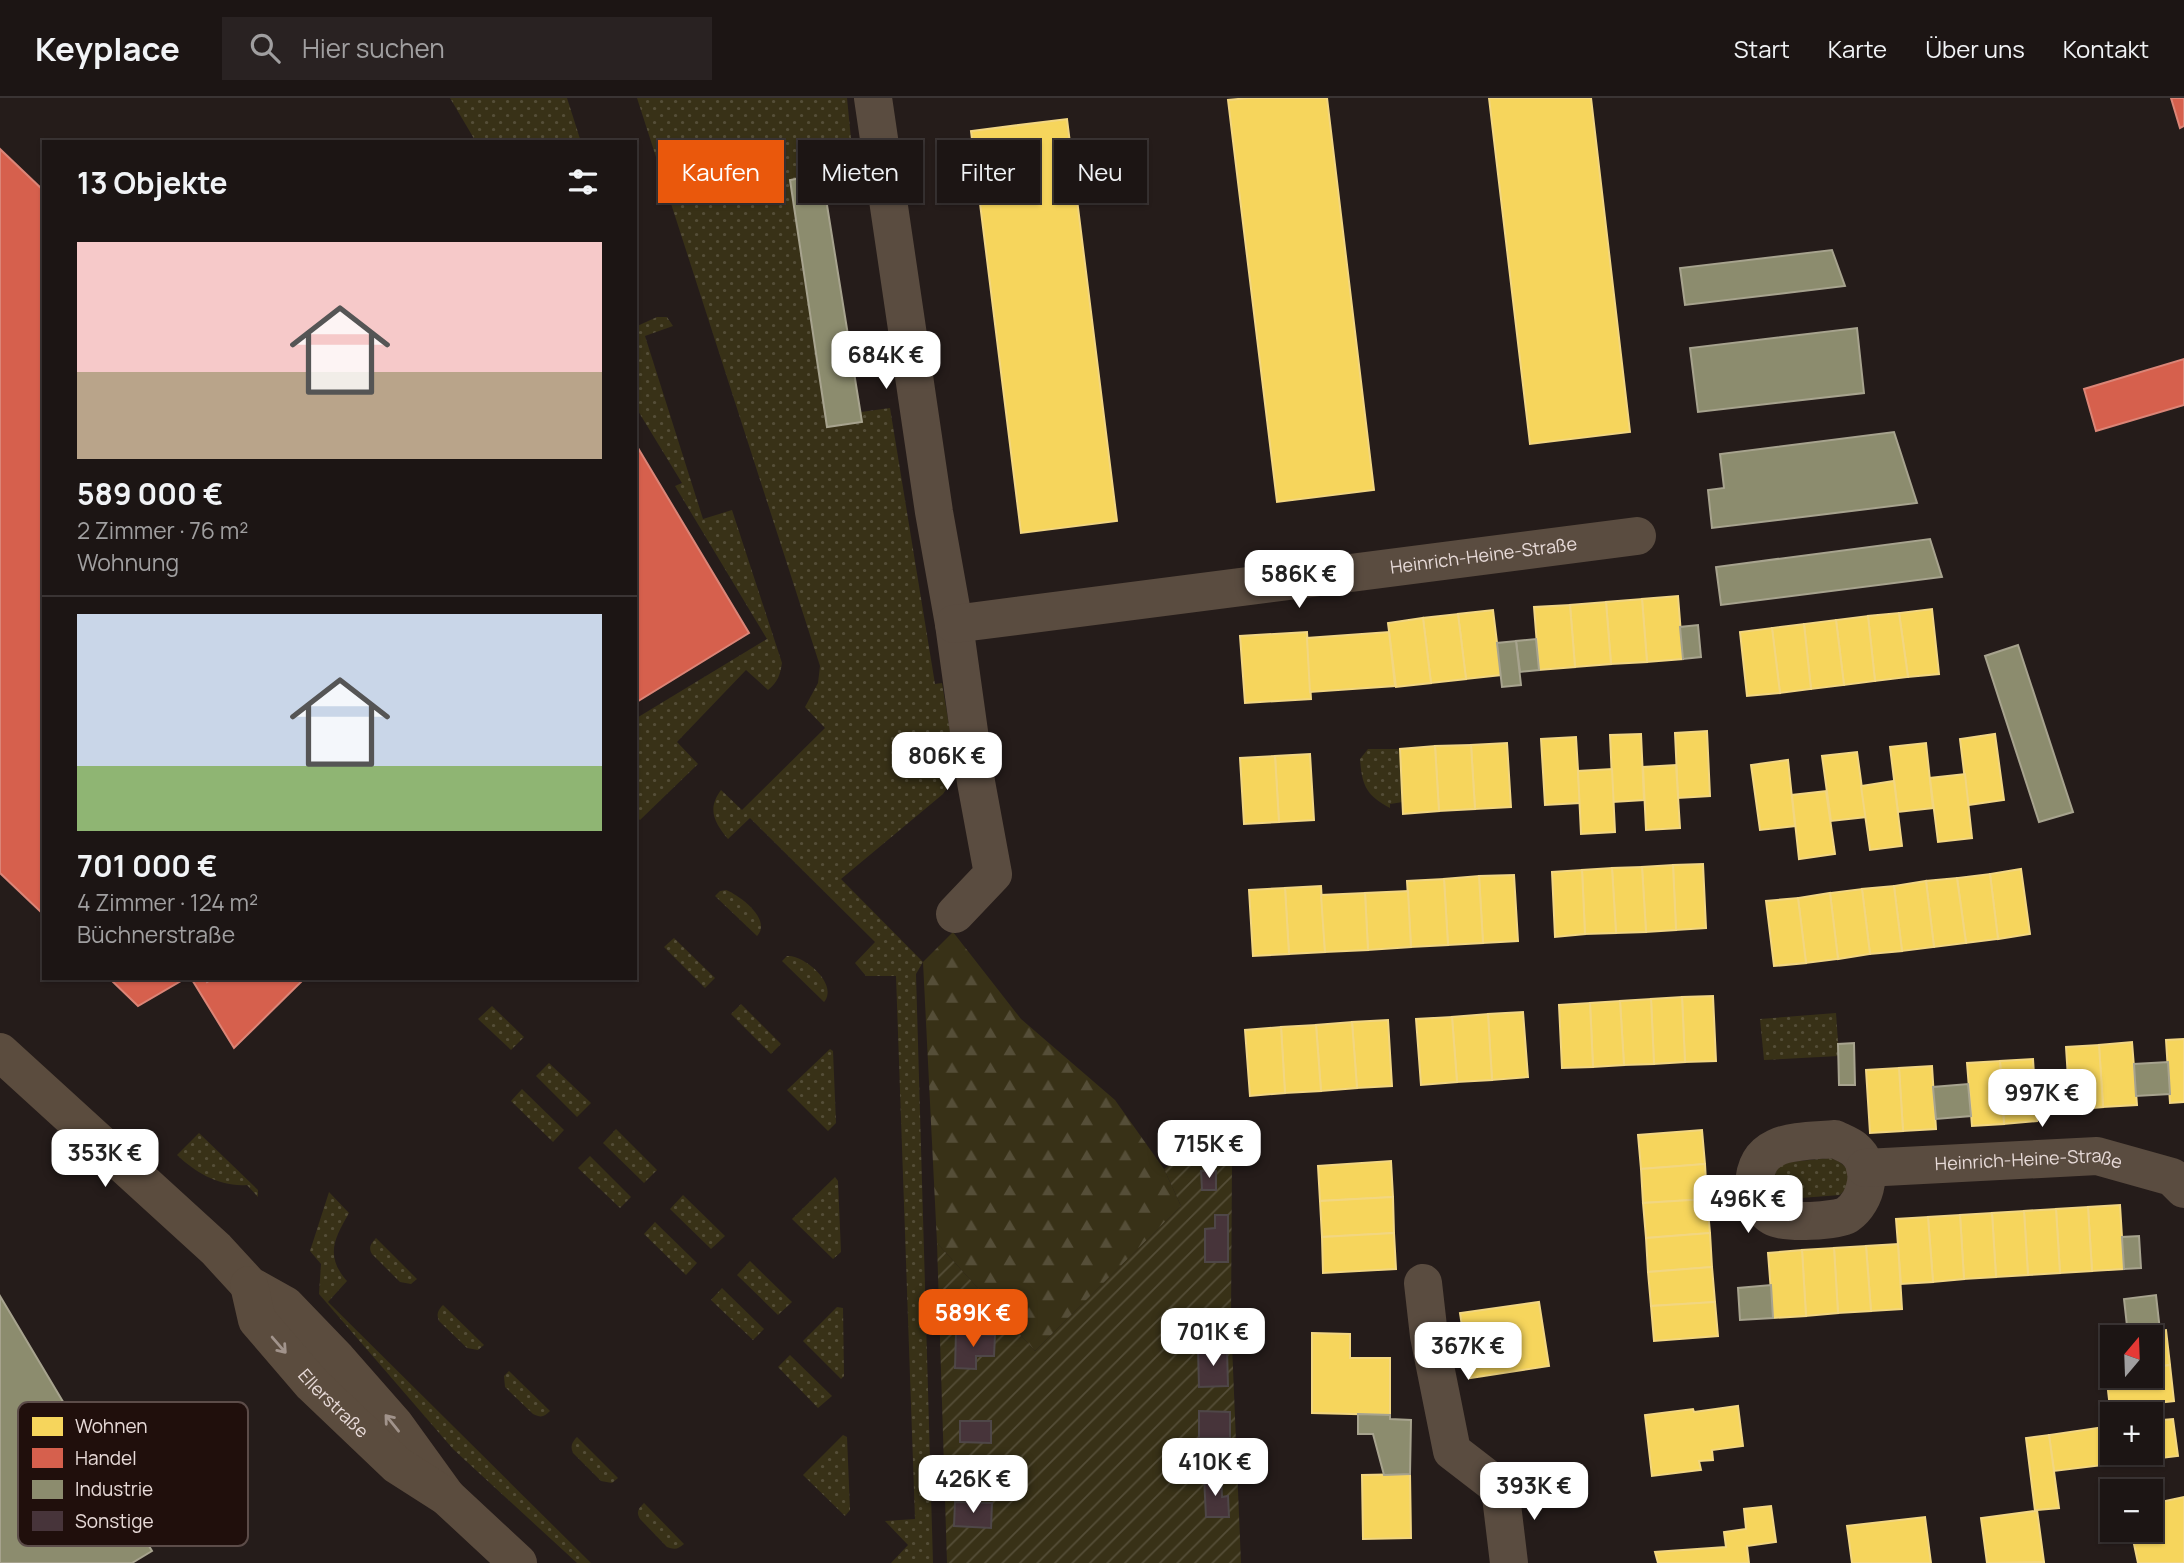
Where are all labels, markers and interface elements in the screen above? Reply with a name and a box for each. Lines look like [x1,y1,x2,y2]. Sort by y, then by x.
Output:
search box [222,17,712,80]
text: Keyplace [35,26,180,71]
icon: search [246,29,284,67]
text: Hier suchen [302,30,445,66]
text: Start [1734,32,1790,65]
text: Karte [1828,32,1887,65]
text: Über uns [1925,32,2025,65]
text: Kontakt [2063,32,2149,65]
chip: Kaufen [658,140,784,203]
chip: Mieten [798,140,923,203]
chip: Filter [937,140,1040,203]
chip: Neu [1054,140,1147,203]
text: 13 Objekte [77,162,228,203]
icon: filters [564,163,602,201]
icon: home [277,287,403,413]
pin: 684K € [829,331,943,391]
text: 684K € [847,338,925,370]
text: 589 000 € [77,473,223,514]
text: 2 Zimmer · 76 m² [77,514,248,546]
street label: Heinrich-Heine-Straße [1389,531,1578,579]
text: Wohnung [77,546,179,578]
pin: 586K € [1242,550,1356,610]
text: 586K € [1261,557,1337,589]
icon: home [277,659,403,785]
pin: 806K € [890,732,1004,792]
text: 806K € [908,739,986,771]
text: 701 000 € [77,845,218,886]
text: 4 Zimmer · 124 m² [77,886,258,918]
text: Büchnerstraße [77,918,235,950]
pin: 997K € [1985,1070,2099,1129]
text: 997K € [2004,1076,2080,1108]
pin: 715K € [1152,1121,1266,1180]
text: 715K € [1174,1127,1244,1159]
pin: 353K € [48,1130,162,1189]
text: 353K € [68,1136,142,1168]
street label: Heinrich-Heine-Straße [1934,1143,2125,1175]
pin: 496K € [1691,1176,1805,1235]
text: 496K € [1710,1182,1786,1214]
pin: 589K € [916,1290,1030,1349]
text: 589K € [935,1296,1011,1328]
pin: 701K € [1156,1308,1270,1368]
text: 701K € [1177,1315,1249,1347]
pin: 367K € [1411,1322,1525,1382]
north arrow [2100,1325,2163,1388]
map controls [2100,1325,2163,1542]
text: 367K € [1431,1329,1505,1361]
one-way arrow [271,1335,287,1353]
street label: Ellerstraße [293,1363,374,1443]
legend [18,1402,248,1546]
button: + [2100,1402,2163,1465]
text: Wohnen [75,1413,148,1439]
one-way arrow [385,1414,400,1432]
pin: 410K € [1158,1438,1272,1498]
text: Handel [75,1445,137,1471]
text: 410K € [1178,1445,1252,1477]
pin: 426K € [916,1456,1030,1515]
text: 426K € [935,1462,1011,1494]
pin: 393K € [1477,1462,1591,1522]
text: 393K € [1496,1469,1572,1501]
text: Industrie [75,1476,153,1502]
button: − [2100,1479,2163,1542]
text: Sonstige [75,1508,154,1534]

